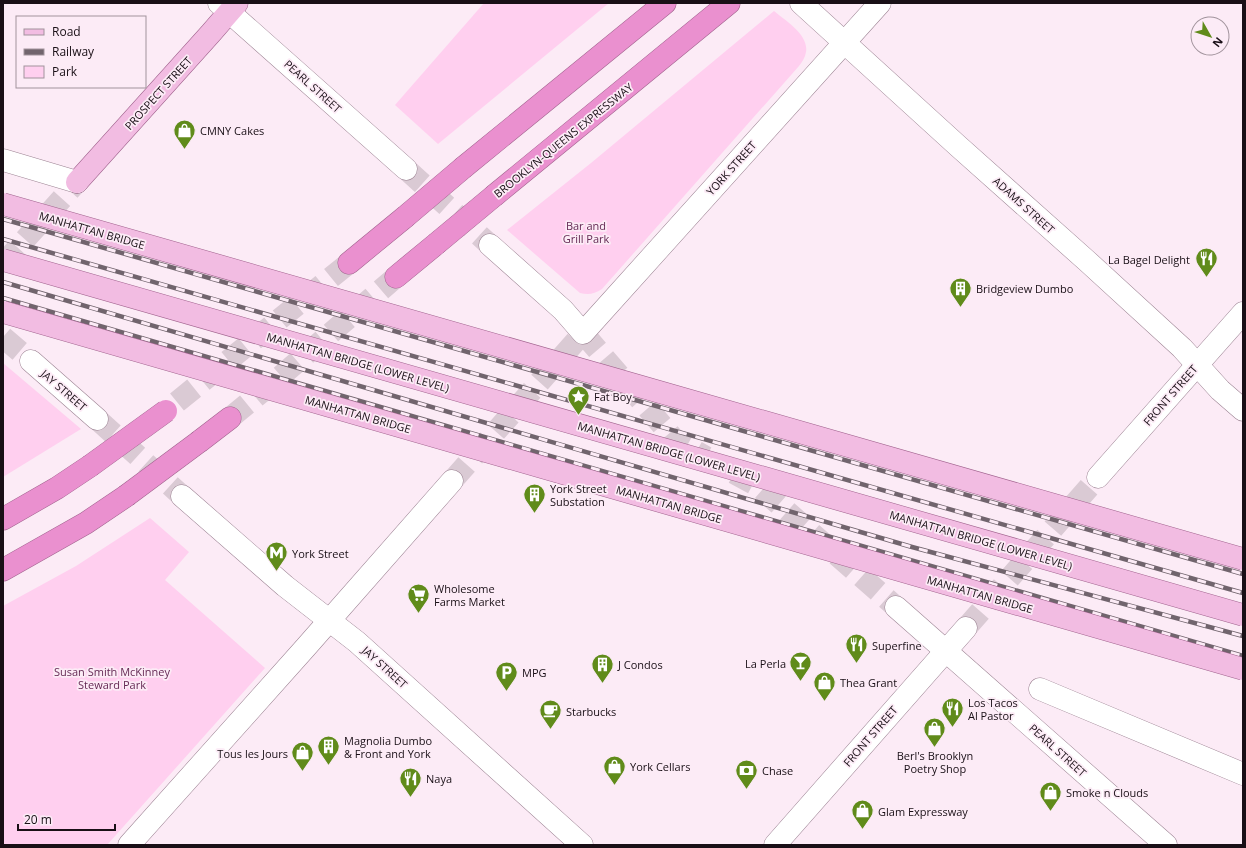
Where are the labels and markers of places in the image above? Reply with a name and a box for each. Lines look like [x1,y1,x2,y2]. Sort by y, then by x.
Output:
shop icon: CMNY Cakes [171,117,197,150]
place label: CMNY Cakes [200,123,264,138]
restaurant icon: La Bagel Delight [1193,246,1219,279]
place label: La Bagel Delight [1108,252,1190,267]
building icon: Bridgeview Dumbo [948,275,974,308]
place label: Bridgeview Dumbo [976,281,1074,296]
place icon: Fat Boy [565,383,591,416]
place label: Fat Boy [594,389,632,404]
building icon: York Street Substation [521,481,547,514]
place label: York Street Substation [550,481,607,509]
metro station icon: York Street [263,540,289,573]
place label: York Street [292,546,349,561]
supermarket icon: Wholesome Farms Market [405,581,431,614]
place label: Wholesome Farms Market [434,581,505,609]
restaurant icon: Superfine [843,632,869,665]
place label: Superfine [872,638,922,653]
bar icon: La Perla [788,650,814,683]
building icon: J Condos [590,651,616,684]
place label: La Perla [745,656,786,671]
place label: J Condos [617,657,663,672]
parking icon: MPG [493,659,519,692]
place label: MPG [522,665,547,680]
shop icon: Thea Grant [811,669,837,702]
place label: Thea Grant [840,675,897,690]
restaurant icon: Los Tacos Al Pastor [940,695,966,728]
place label: Los Tacos Al Pastor [968,695,1018,723]
cafe icon: Starbucks [537,698,563,731]
place label: Starbucks [566,704,616,719]
shop icon: Berl's Brooklyn Poetry Shop [922,716,948,749]
building icon: Magnolia Dumbo & Front and York [316,733,342,766]
place label: Magnolia Dumbo & Front and York [344,733,433,761]
shop icon: Tous les Jours [290,740,316,773]
place label: Tous les Jours [217,746,288,761]
place label: Berl's Brooklyn Poetry Shop [897,748,973,776]
shop icon: York Cellars [601,753,627,786]
bank icon: Chase [734,757,760,790]
place label: York Cellars [630,759,690,774]
place label: Chase [762,763,793,778]
restaurant icon: Naya [397,765,423,798]
place label: Naya [426,771,452,786]
shop icon: Smoke n Clouds [1037,779,1063,812]
place label: Smoke n Clouds [1066,785,1148,800]
shop icon: Glam Expressway [849,798,875,831]
place label: Glam Expressway [878,804,968,819]

